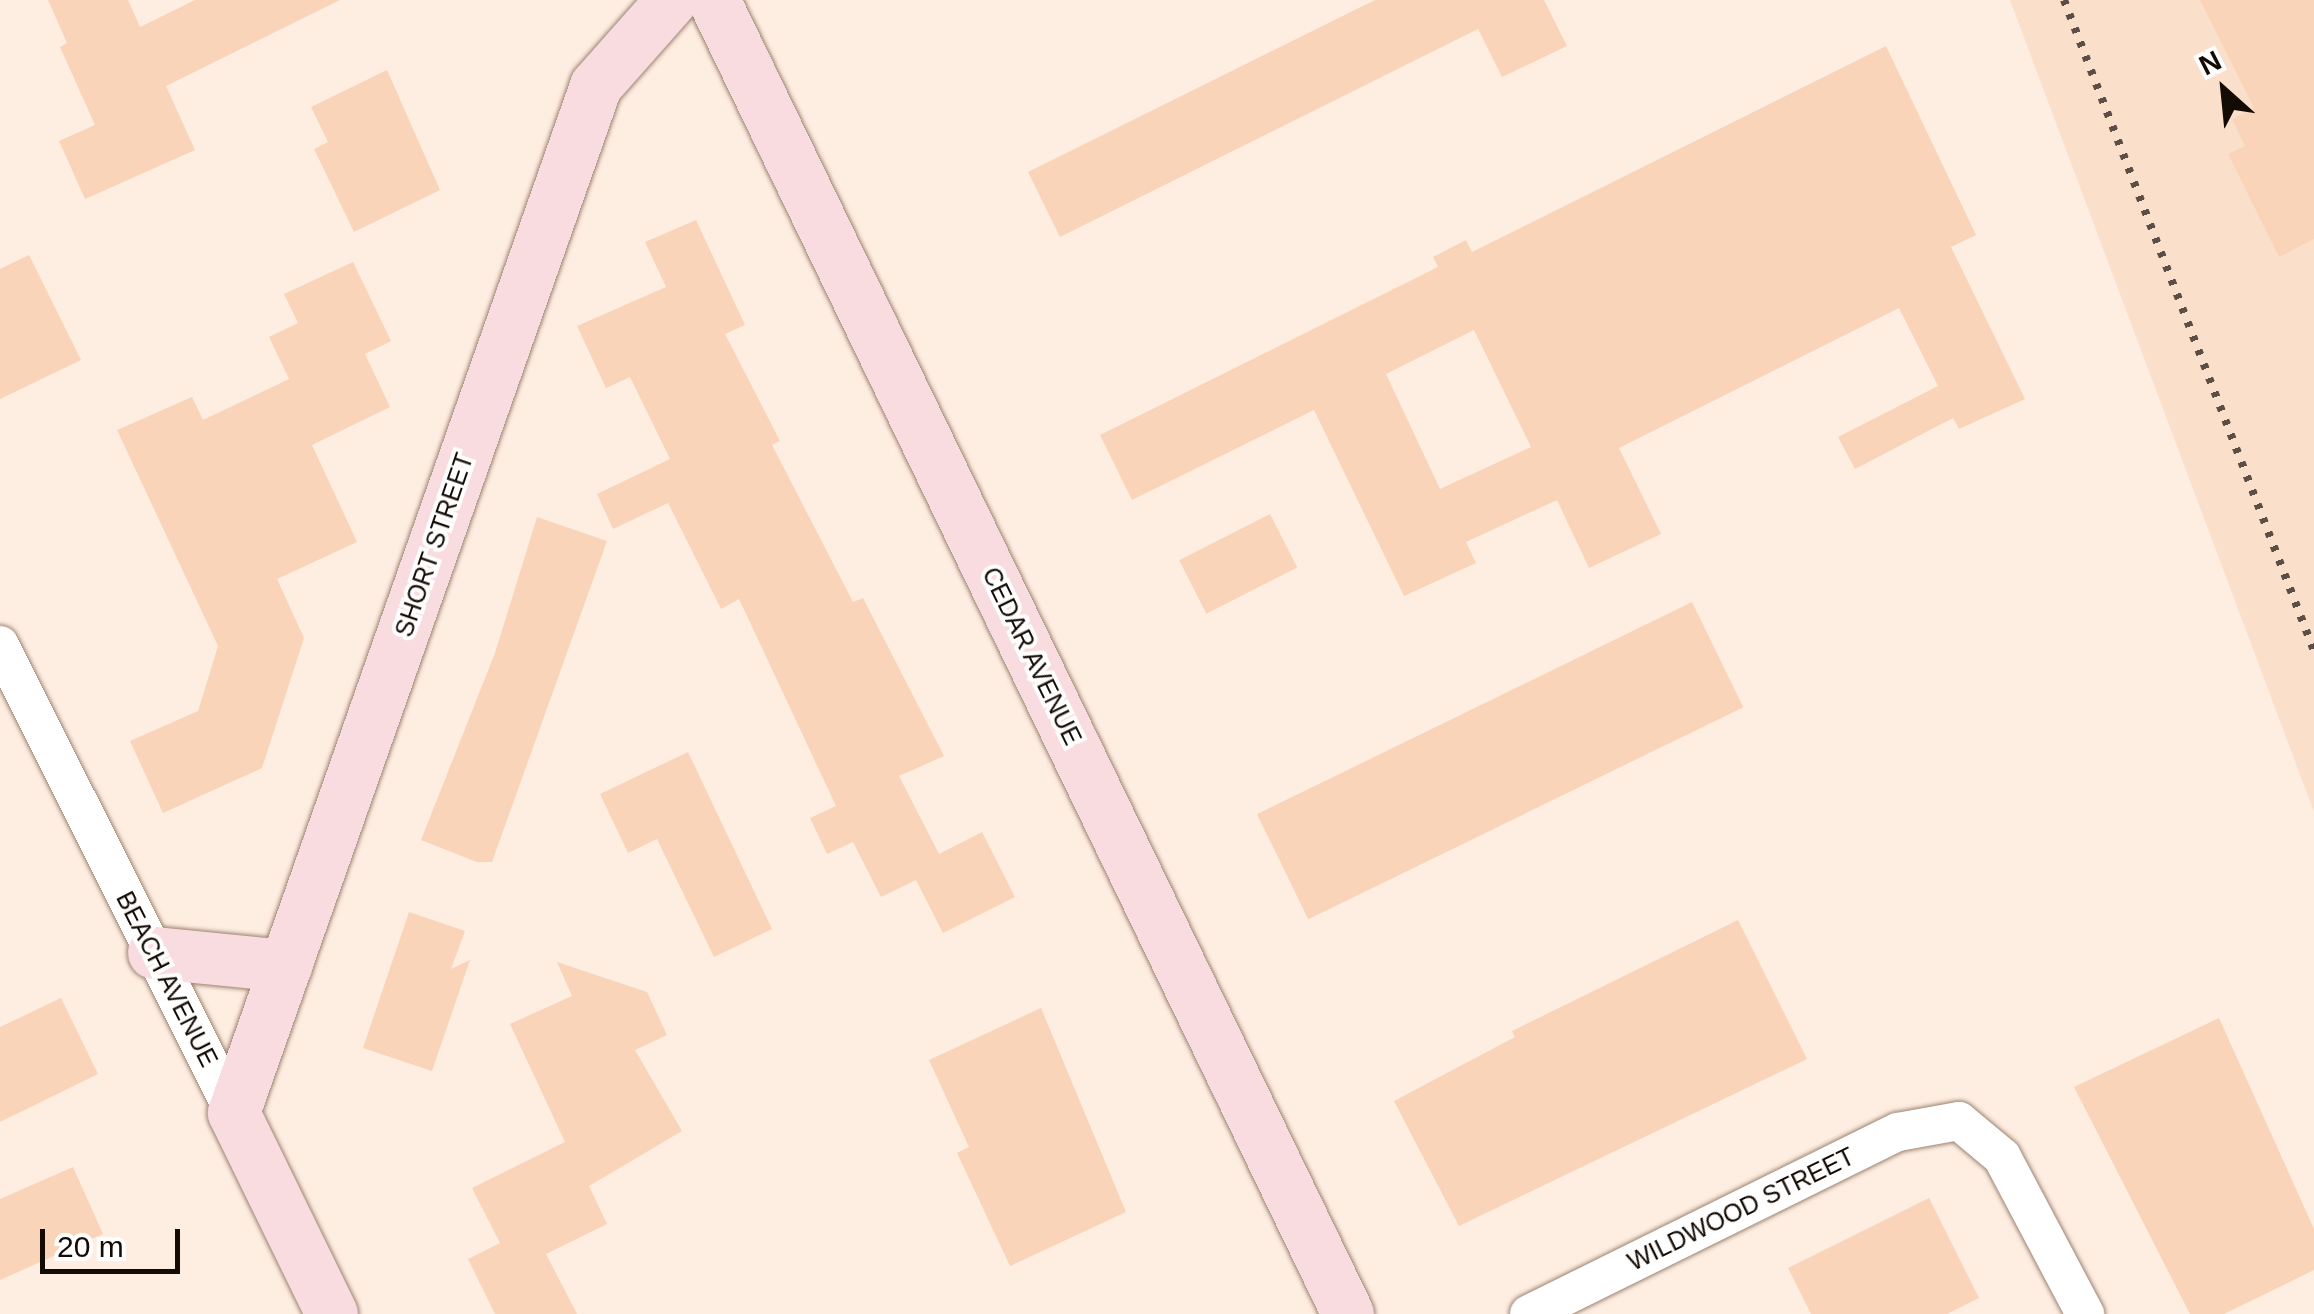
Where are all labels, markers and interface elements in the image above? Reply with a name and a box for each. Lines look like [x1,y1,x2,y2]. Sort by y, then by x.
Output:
north arrow [2174,40,2274,140]
text: N [2194,44,2226,81]
street label: SHORT STREET [388,449,480,641]
street label: CEDAR AVENUE [976,562,1088,750]
street label: BEACH AVENUE [110,886,224,1072]
street label: WILDWOOD STREET [1623,1141,1859,1277]
scale bar [45,1209,185,1271]
text: 20 m [57,1230,124,1263]

